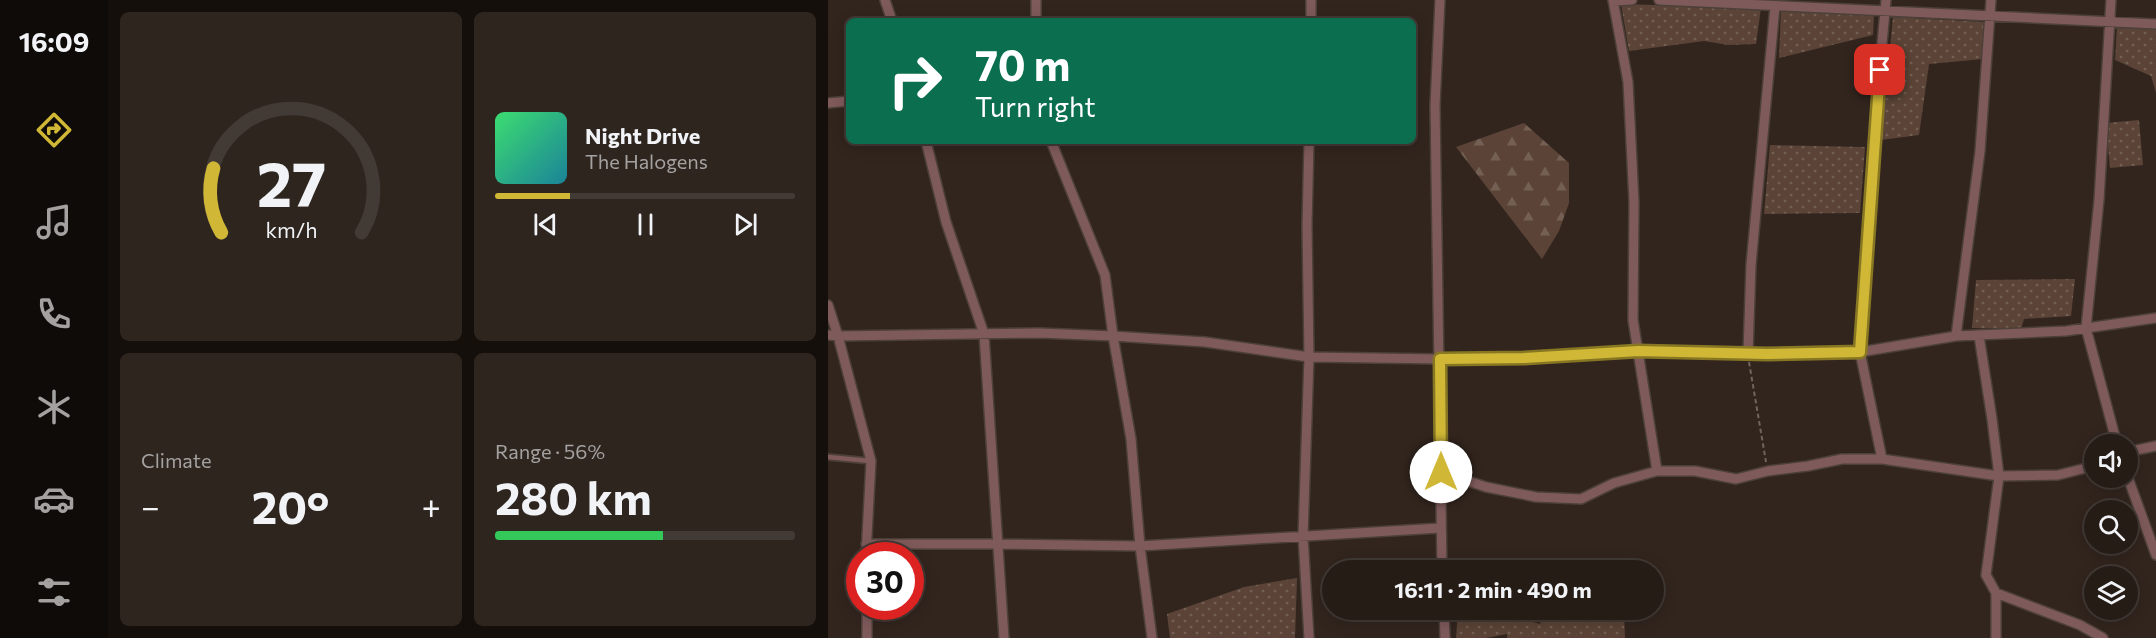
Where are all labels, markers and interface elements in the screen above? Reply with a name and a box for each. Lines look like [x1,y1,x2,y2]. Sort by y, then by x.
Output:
text: 16:09 [19,25,89,58]
text: 70 m [975,38,1070,90]
icon: right [876,42,954,120]
pin [1854,44,1905,95]
icon: arrive [1863,53,1896,86]
text: Turn right [975,90,1095,123]
icon: directions [33,109,75,151]
text: Night Drive [585,122,700,149]
text: 27 [256,145,326,221]
text: The Halogens [585,149,708,173]
icon: music [33,201,75,243]
icon: previous [529,208,562,241]
icon: pause [629,208,662,241]
icon: next [729,208,762,241]
text: km/h [265,217,317,243]
icon: phone [33,293,75,335]
icon: climate [33,386,75,428]
map controls [2084,434,2138,620]
button: sound [2084,434,2138,488]
text: Range · 56% [495,439,605,463]
position arrow [1409,440,1473,504]
text: Climate [141,448,211,472]
text: 280 km [495,469,652,524]
icon: car [33,478,75,520]
text: 20° [252,478,330,533]
text: − [141,485,160,526]
text: + [422,485,441,526]
button: search [2084,500,2138,554]
speed limit sign: 30 [846,542,924,620]
button: layers [2084,566,2138,620]
icon: filters [33,571,75,613]
text: 16:11 · 2 min · 490 m [1394,576,1592,603]

